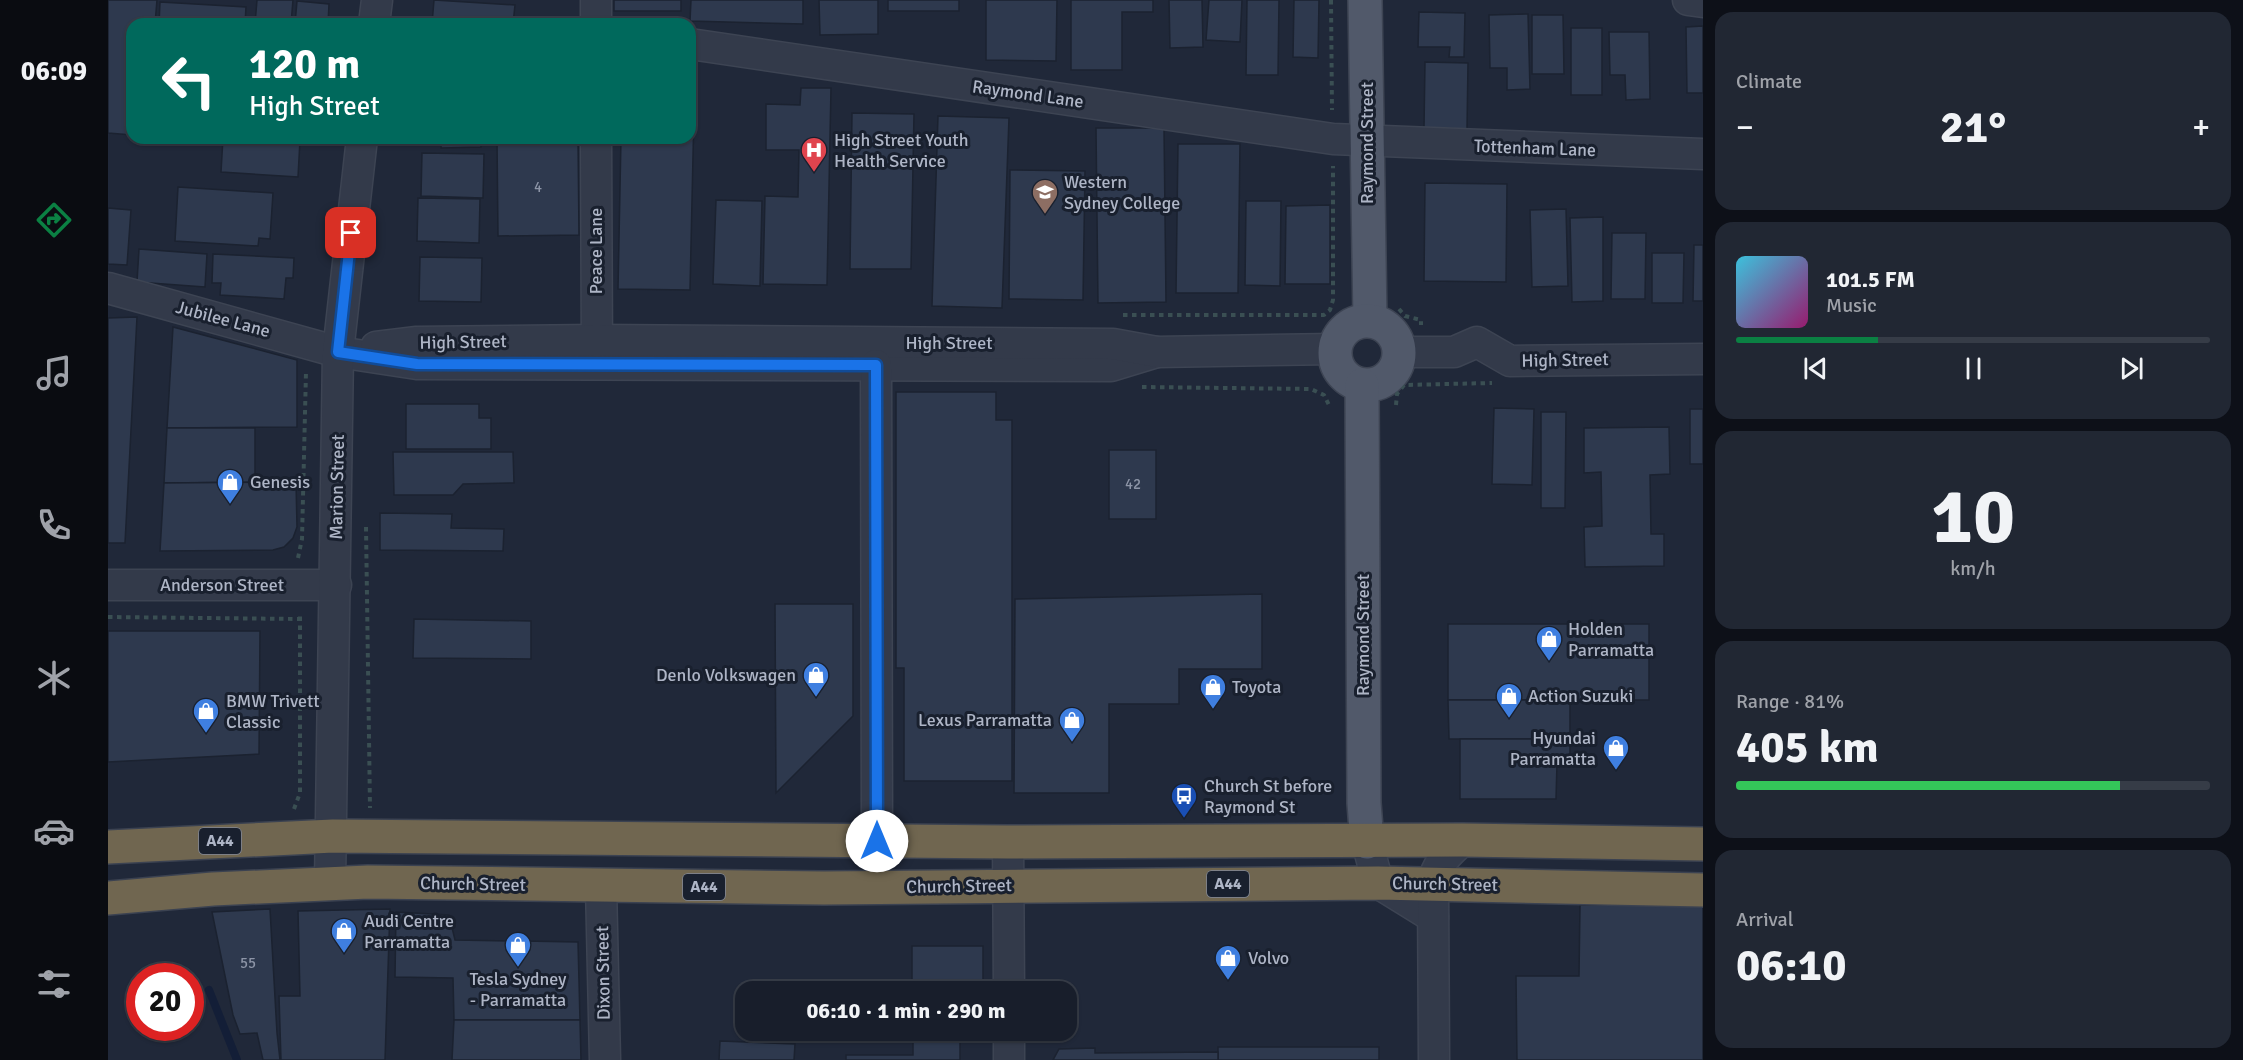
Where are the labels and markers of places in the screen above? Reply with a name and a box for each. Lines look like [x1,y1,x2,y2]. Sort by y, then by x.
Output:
place label: High Street Youth Health Service [834,129,968,172]
hospital icon: High Street Youth Health Service [799,135,829,173]
place label: Western Sydney College [1064,171,1180,214]
school or university icon: Western Sydney College [1030,177,1060,215]
pin [325,207,376,258]
shop icon: Genesis [215,467,245,505]
place label: Genesis [250,471,310,493]
place label: Holden Parramatta [1568,618,1654,661]
shop icon: Holden Parramatta [1534,624,1564,662]
shop icon: Denlo Volkswagen [801,660,831,698]
place label: Denlo Volkswagen [656,664,796,686]
shop icon: Toyota [1198,672,1228,710]
place label: Toyota [1232,676,1281,698]
shop icon: Action Suzuki [1494,681,1524,719]
place label: Action Suzuki [1528,685,1633,707]
place label: BMW Trivett Classic [226,690,320,733]
shop icon: BMW Trivett Classic [191,696,221,734]
shop icon: Lexus Parramatta [1057,705,1087,743]
place label: Lexus Parramatta [918,709,1052,731]
place label: Hyundai Parramatta [1510,727,1596,770]
shop icon: Hyundai Parramatta [1601,733,1631,771]
place label: Church St before Raymond St [1204,775,1332,818]
bus stop icon: Church St before Raymond St [1169,781,1199,819]
place label: Audi Centre Parramatta [364,910,454,953]
shop icon: Audi Centre Parramatta [329,916,359,954]
shop icon: Tesla Sydney - Parramatta [503,930,533,968]
shop icon: Volvo [1213,943,1243,981]
place label: Volvo [1248,947,1289,969]
place label: Tesla Sydney - Parramatta [469,968,567,1011]

